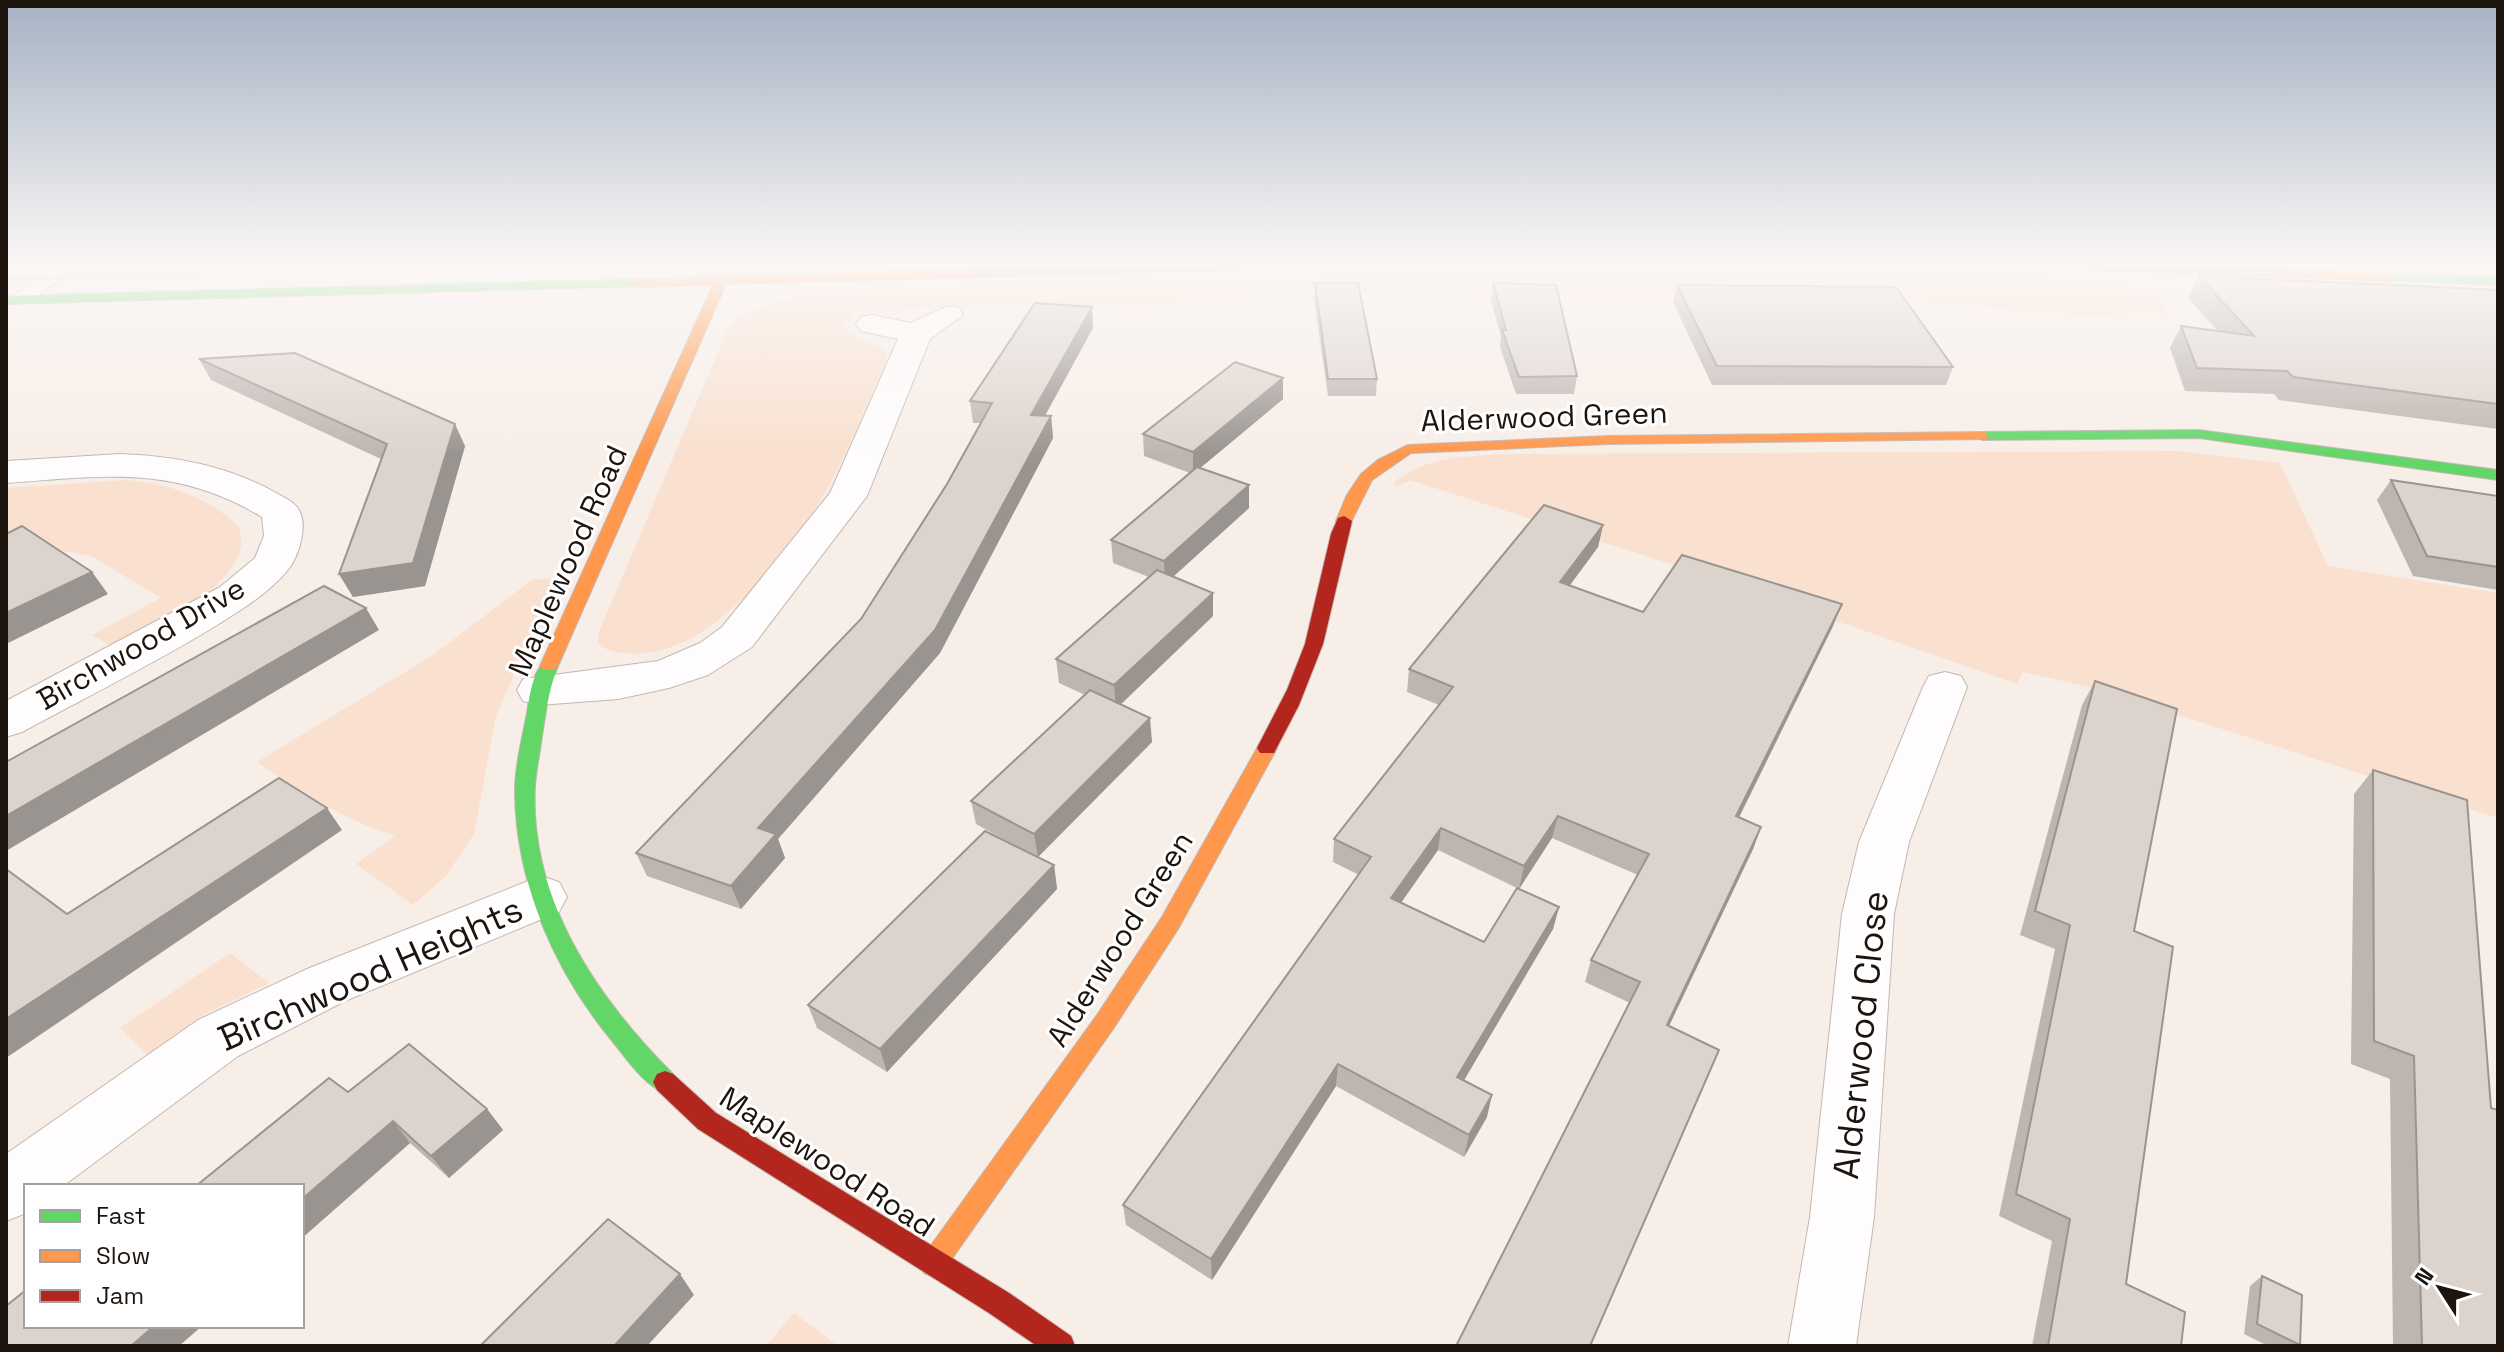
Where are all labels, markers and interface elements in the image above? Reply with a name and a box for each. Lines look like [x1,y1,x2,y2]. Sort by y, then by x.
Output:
street label: Alderwood Green [1420,393,1668,440]
street label: Maplewood Road [499,439,636,682]
street label: Birchwood Drive [30,568,252,719]
street label: Alderwood Green [1038,824,1202,1054]
street label: Birchwood Heights [211,886,530,1062]
street label: Alderwood Close [1823,889,1899,1181]
street label: Maplewood Road [712,1077,942,1246]
legend [24,1184,304,1328]
text: Fast [96,1200,146,1231]
text: Slow [96,1240,150,1271]
north arrow [2400,1248,2480,1328]
text: N [2408,1262,2439,1290]
text: Jam [96,1280,144,1311]

